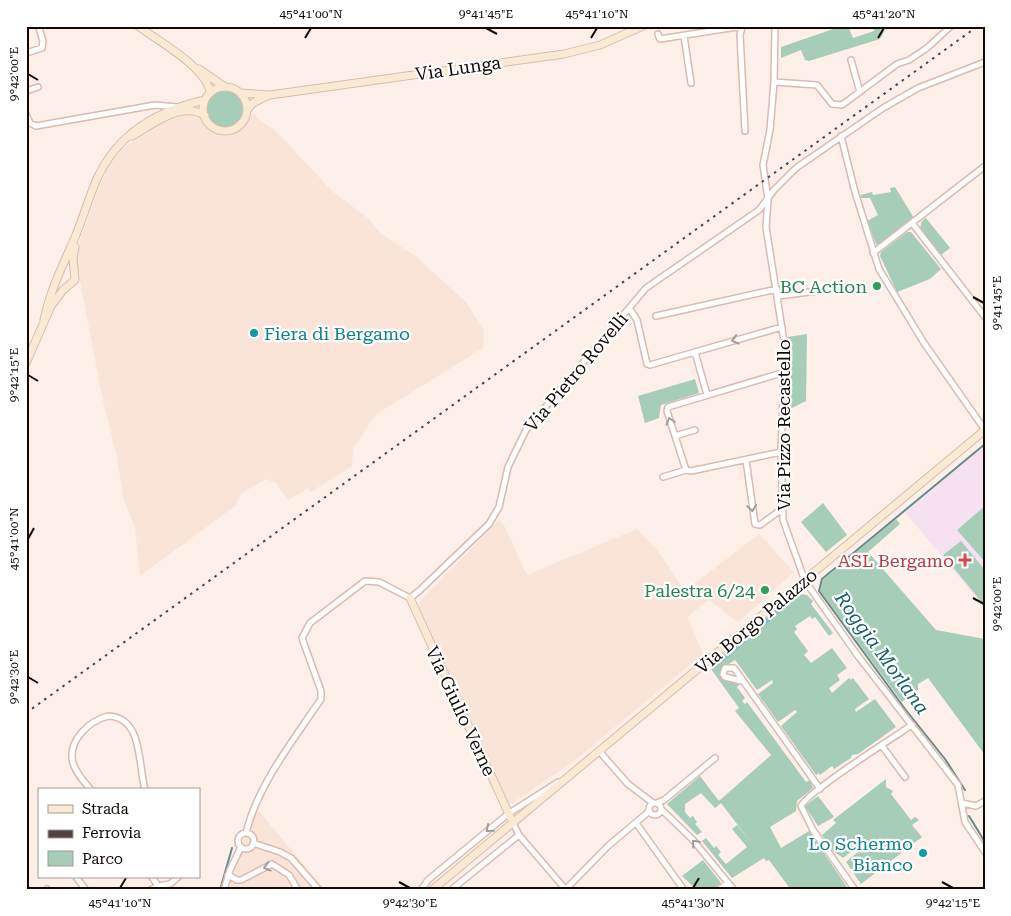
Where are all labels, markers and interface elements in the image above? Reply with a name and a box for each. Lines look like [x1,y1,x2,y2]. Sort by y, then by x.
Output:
text: 45°41'00"N [279,7,343,21]
text: 9°41'45"E [459,7,513,21]
text: 45°41'10"N [565,7,629,21]
text: 45°41'20"N [852,7,916,21]
text: 9°42'00"E [7,47,21,101]
street label: Via Lunga [414,52,502,84]
place label: BC Action [780,276,867,297]
text: 9°41'45"E [990,276,1004,330]
marker: BC Action [871,280,883,292]
street label: Via Pietro Rovelli [520,308,632,436]
place label: Fiera di Bergamo [264,323,410,344]
marker: Fiera di Bergamo [248,327,260,339]
one-way arrow [732,335,740,345]
street label: Via Pizzo Recastello [773,339,794,511]
text: 9°42'15"E [7,348,21,402]
one-way arrow [665,417,675,425]
one-way arrow [747,504,757,512]
text: 45°41'00"N [7,507,21,571]
place label: ASL Bergamo [838,550,954,571]
marker: ASL Bergamo [958,553,972,567]
street label: Via Borgo Palazzo [691,564,821,678]
text: 9°42'00"E [990,577,1004,631]
place label: Palestra 6/24 [644,580,755,601]
marker: Palestra 6/24 [759,584,771,596]
water label: Roggia Morlana [829,586,934,719]
street label: Via Giulio Verne [422,643,500,779]
text: 9°42'30"E [7,650,21,704]
legend [38,788,200,878]
text: Strada [82,800,129,818]
one-way arrow [486,823,495,832]
text: Ferrovia [82,824,141,842]
place label: Lo Schermo Bianco [808,833,913,875]
one-way arrow [692,840,701,849]
marker: Lo Schermo Bianco [917,847,929,859]
text: Parco [82,850,123,868]
one-way arrow [263,862,271,872]
text: 45°41'10"N [88,896,152,910]
text: 9°42'30"E [383,896,437,910]
text: 45°41'30"N [661,896,725,910]
text: 9°42'15"E [926,896,980,910]

